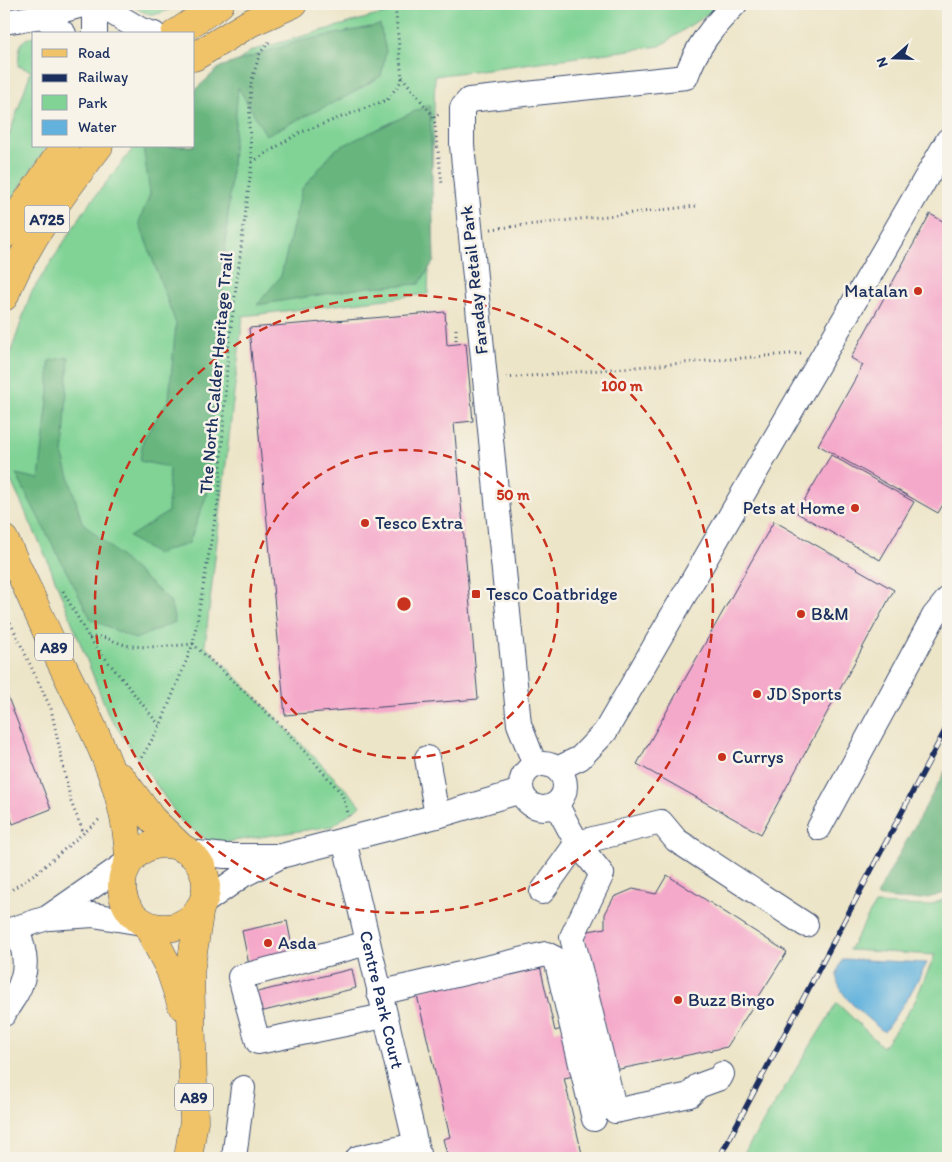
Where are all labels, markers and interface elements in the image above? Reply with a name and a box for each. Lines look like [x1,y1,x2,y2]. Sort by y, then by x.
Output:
legend [32,32,195,148]
north arrow [870,32,920,82]
text: Road [78,44,111,62]
text: N [873,55,892,70]
text: Railway [78,68,128,86]
text: Park [78,94,108,112]
text: Water [78,118,117,136]
street label: Faraday Retail Park [455,204,493,356]
road number: A725 [24,205,70,232]
street label: The North Calder Heritage Trail [194,251,238,495]
place label: Matalan [844,280,908,302]
marker: Matalan [912,285,924,297]
text: 100 m [601,377,643,395]
text: 50 m [496,486,530,504]
place label: Pets at Home [743,497,845,519]
marker: Pets at Home [849,502,861,514]
place label: Tesco Extra [375,512,464,534]
marker: Tesco Extra [359,517,371,529]
place label: Tesco Coatbridge [486,583,618,605]
marker: Tesco Coatbridge [470,588,482,600]
centre of rings [395,595,413,613]
place label: B&M [811,603,849,625]
marker: B&M [795,608,807,620]
road number: A89 [35,634,73,660]
place label: JD Sports [767,683,842,705]
marker: JD Sports [751,688,763,700]
place label: Currys [732,746,784,768]
marker: Currys [716,751,728,763]
street label: Centre Park Court [355,928,409,1071]
place label: Asda [278,932,317,954]
marker: Asda [262,937,274,949]
place label: Buzz Bingo [688,989,775,1011]
marker: Buzz Bingo [672,994,684,1006]
road number: A89 [175,1084,213,1110]

